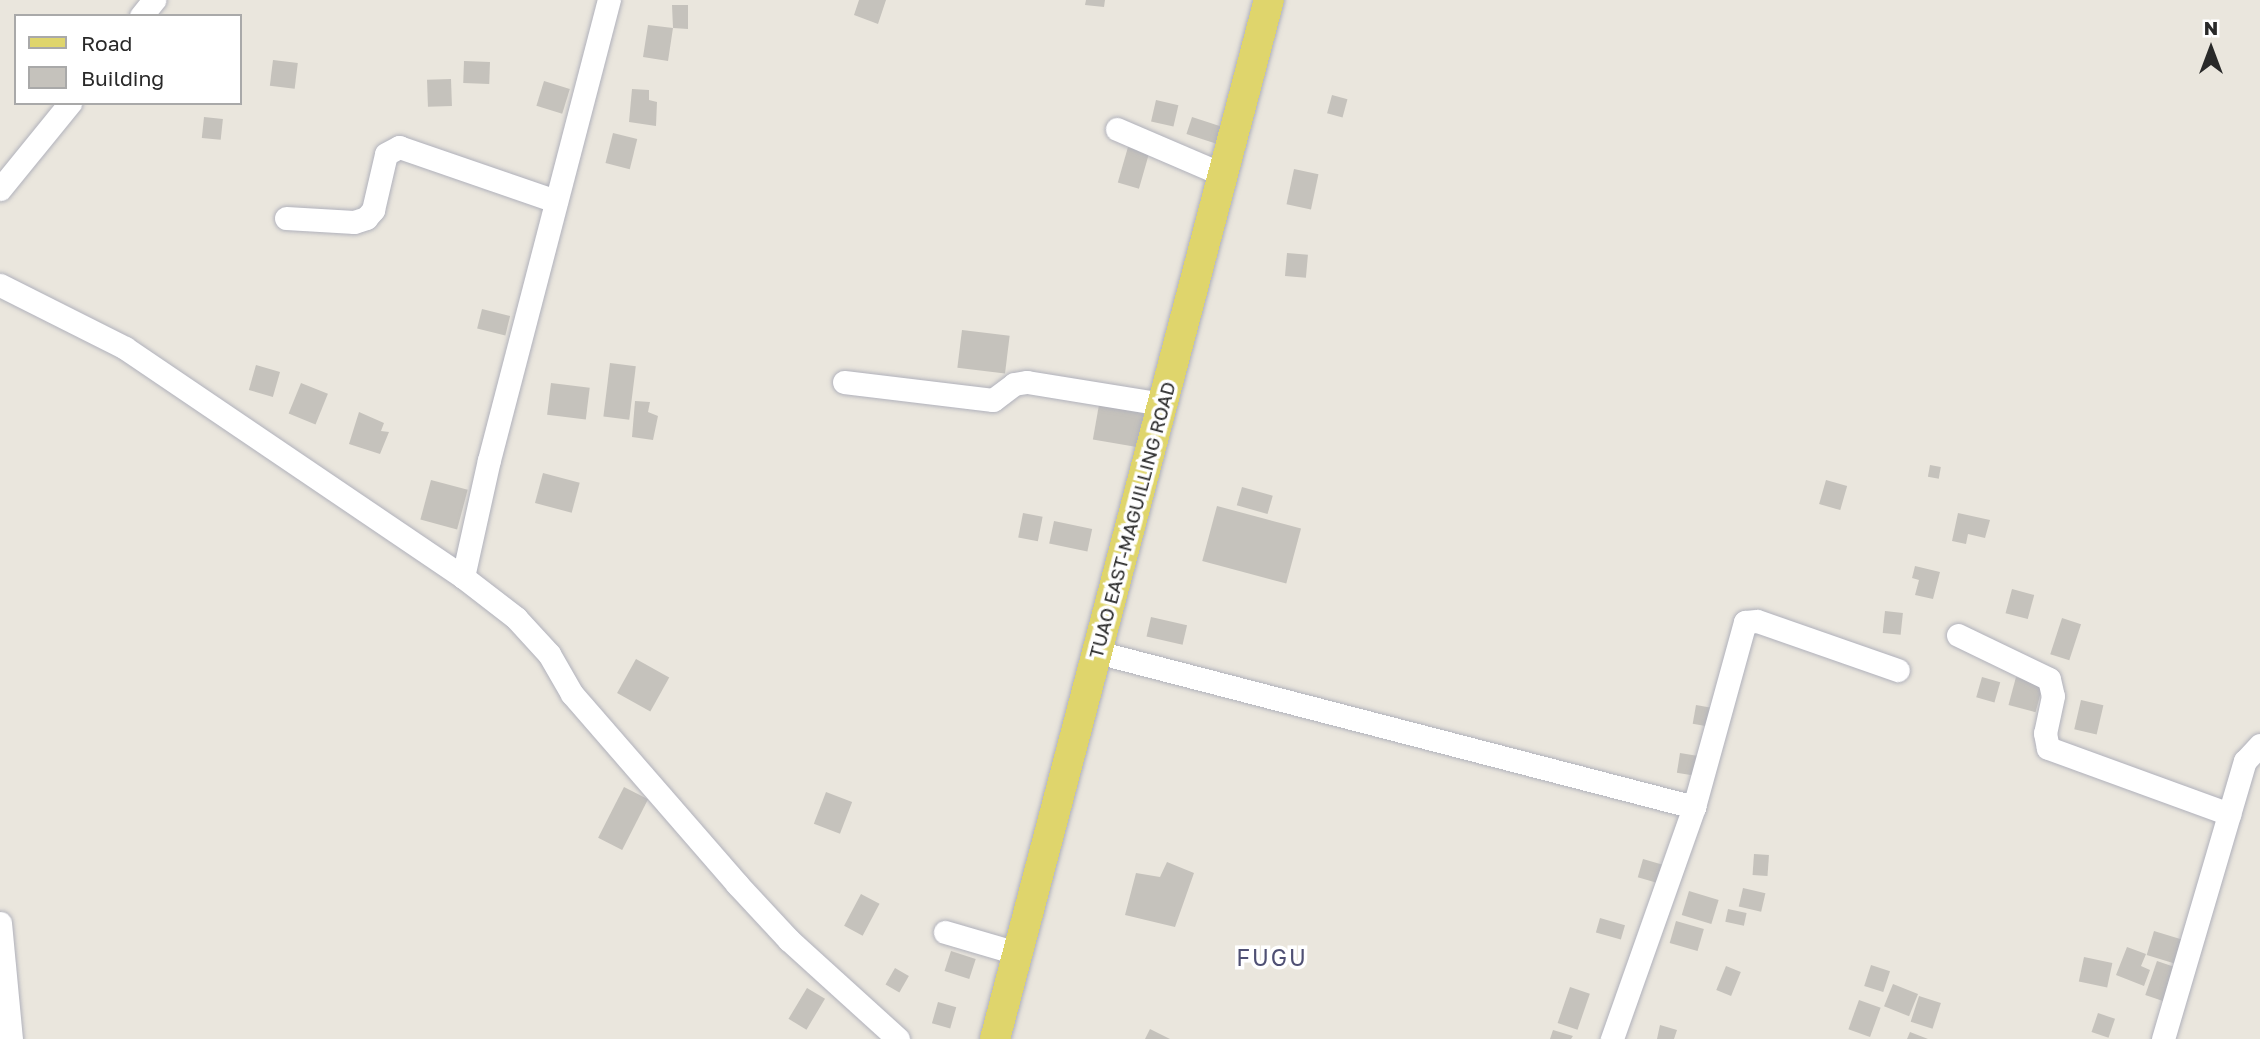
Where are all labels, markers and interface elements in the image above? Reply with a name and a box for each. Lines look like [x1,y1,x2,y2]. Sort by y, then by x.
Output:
legend [14,14,242,105]
north arrow [2176,14,2246,84]
text: N [2204,16,2218,39]
text: Road [81,30,132,56]
text: Building [81,65,164,91]
street label: TUAO EAST-MAGUILLING ROAD [1084,379,1180,661]
district label: FUGU [1237,943,1307,971]

